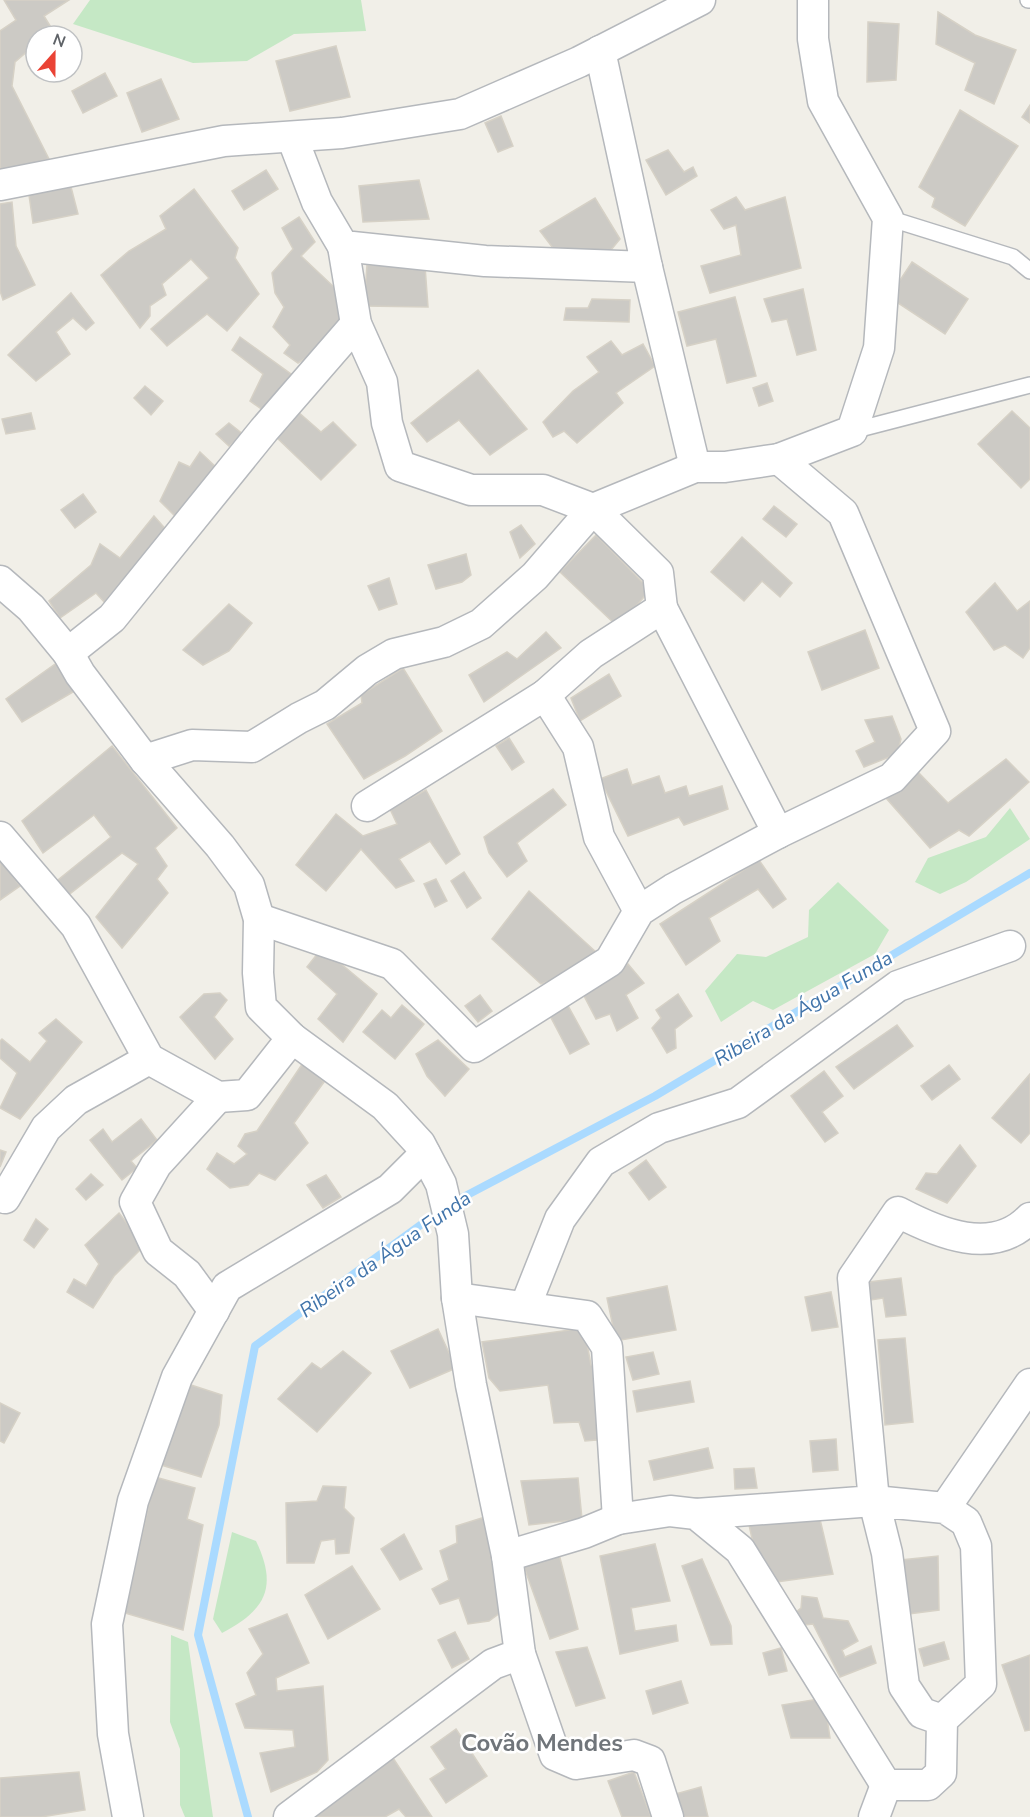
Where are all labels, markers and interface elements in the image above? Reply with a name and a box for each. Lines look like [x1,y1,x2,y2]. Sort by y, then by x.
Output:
north arrow [24,24,84,84]
text: N [49,29,69,53]
water label: Ribeira da Água Funda [709,944,898,1073]
water label: Ribeira da Água Funda [294,1185,477,1324]
district label: Covão Mendes [461,1727,623,1759]

